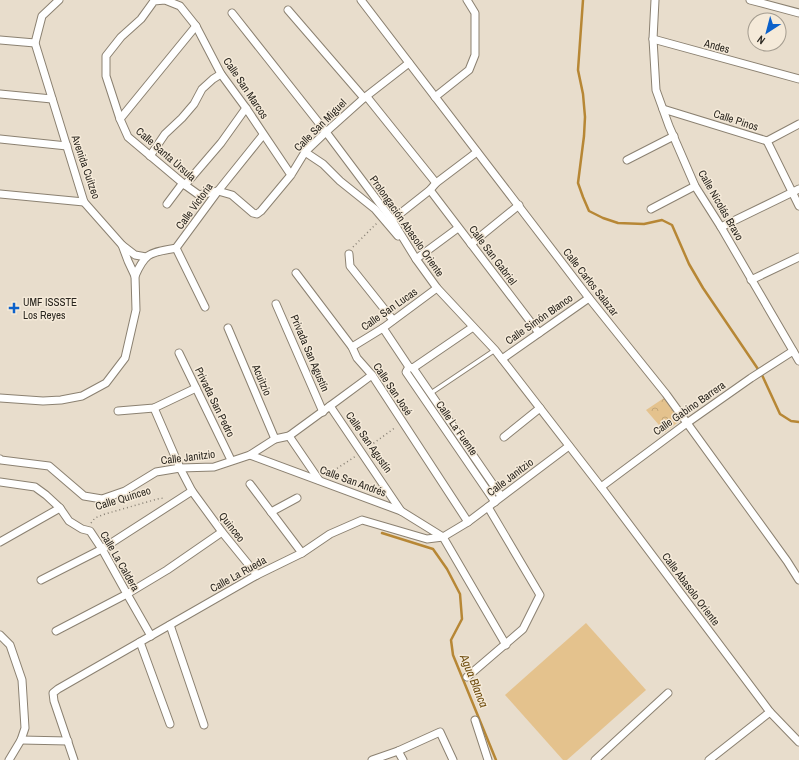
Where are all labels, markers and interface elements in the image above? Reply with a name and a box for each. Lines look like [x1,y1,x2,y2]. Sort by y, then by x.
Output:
north arrow [747,12,787,52]
text: N [754,33,768,48]
street label: Andes [702,36,732,56]
street label: Calle San Marcos [220,55,272,122]
street label: Calle San Miguel [291,96,349,154]
street label: Calle Pinos [712,106,761,134]
street label: Calle Santa Úrsula [133,124,199,184]
street label: Avenida Cuitzeo [68,132,103,201]
street label: Calle Nicolás Bravo [695,167,747,243]
street label: Prolongación Abasolo Oriente [367,173,447,279]
street label: Calle Victoria [172,180,216,232]
street label: Calle San Gabriel [466,222,520,288]
street label: Calle Carlos Salazar [560,245,622,319]
street label: Calle San Lucas [358,284,420,334]
street label: Calle Simón Blanco [503,291,575,347]
place label: UMF ISSSTE Los Reyes [23,295,77,322]
marker: UMF ISSSTE Los Reyes [8,302,20,314]
street label: Privada San Agustín [287,312,333,394]
street label: Calle San José [370,360,416,418]
street label: Acuitzio [249,361,275,398]
street label: Privada San Pedro [192,365,238,439]
street label: Calle Gabino Barrera [650,378,728,438]
street label: Calle La Fuente [433,398,481,458]
street label: Calle San Agustín [343,409,395,475]
street label: Calle Janitzio [160,447,216,467]
street label: Calle Janitzio [484,455,536,499]
street label: Calle San Andrés [318,463,389,500]
street label: Calle Quinceo [94,483,152,513]
street label: Quinceo [216,509,248,545]
street label: Calle La Caldera [97,528,143,594]
street label: Calle Abasolo Oriente [659,550,723,628]
street label: Calle La Rueda [207,553,269,595]
water label: Agua Blanca [456,651,492,710]

